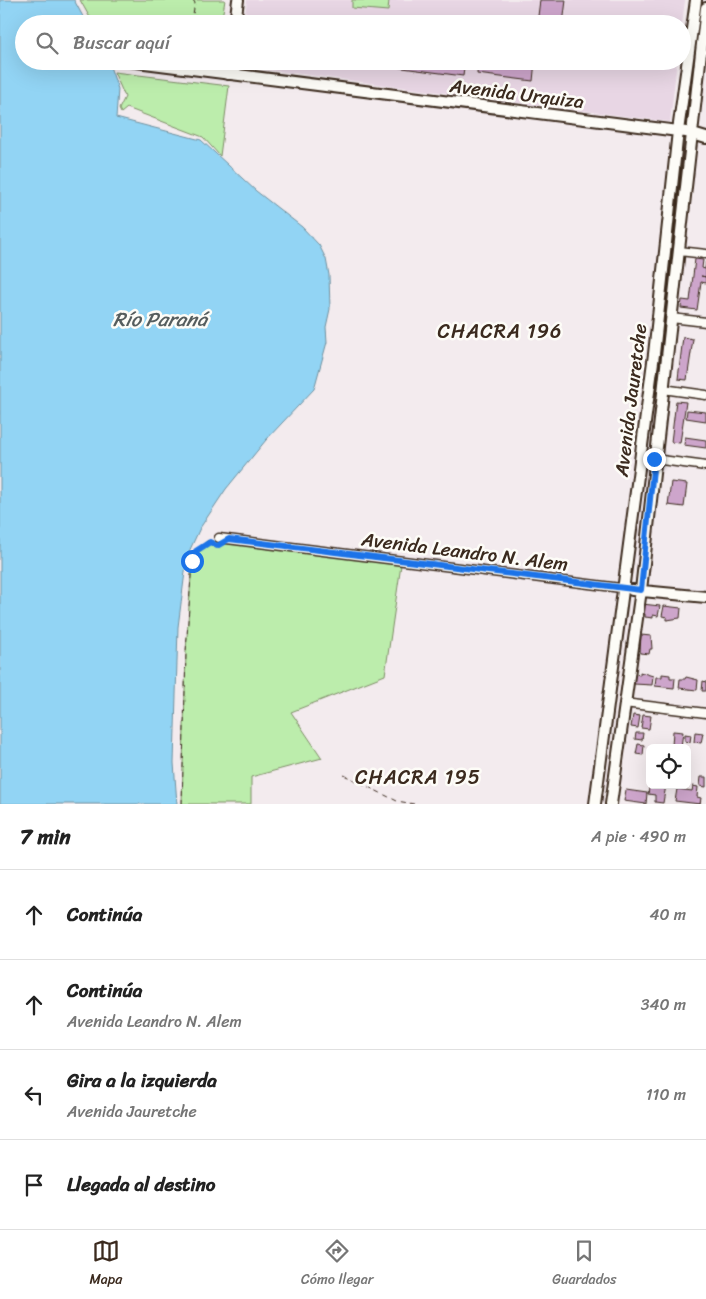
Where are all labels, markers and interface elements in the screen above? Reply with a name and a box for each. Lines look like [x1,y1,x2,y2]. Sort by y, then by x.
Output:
search box [15,15,691,70]
text: Buscar aquí [73,26,170,59]
icon: search [33,29,61,57]
street label: Avenida Urquiza [447,69,586,118]
water label: Río Paraná [113,302,210,337]
district label: CHACRA 196 [438,314,562,349]
street label: Avenida Jauretche [605,321,656,480]
route end [643,448,666,471]
street label: Avenida Leandro N. Alem [359,522,570,581]
route start [181,550,204,573]
map controls [646,744,691,789]
button: locate [646,744,691,789]
district label: CHACRA 195 [355,760,481,795]
text: 7 min [20,818,71,856]
text: A pie · 490 m [591,822,686,851]
text: Continúa [67,898,142,931]
text: 40 m [649,900,686,929]
icon: ahead [20,901,48,929]
text: Continúa [67,974,142,1007]
text: 340 m [641,990,686,1019]
icon: ahead [20,991,48,1019]
text: Avenida Leandro N. Alem [67,1007,242,1036]
text: Gira a la izquierda [67,1064,217,1097]
text: 110 m [646,1080,686,1109]
icon: left [20,1081,48,1109]
text: Avenida Jauretche [67,1097,197,1126]
text: Llegada al destino [67,1168,216,1201]
icon: arrive [20,1171,48,1199]
tab: Mapa [89,1237,122,1292]
tab: Cómo llegar [301,1237,373,1292]
tab: Guardados [552,1237,617,1292]

